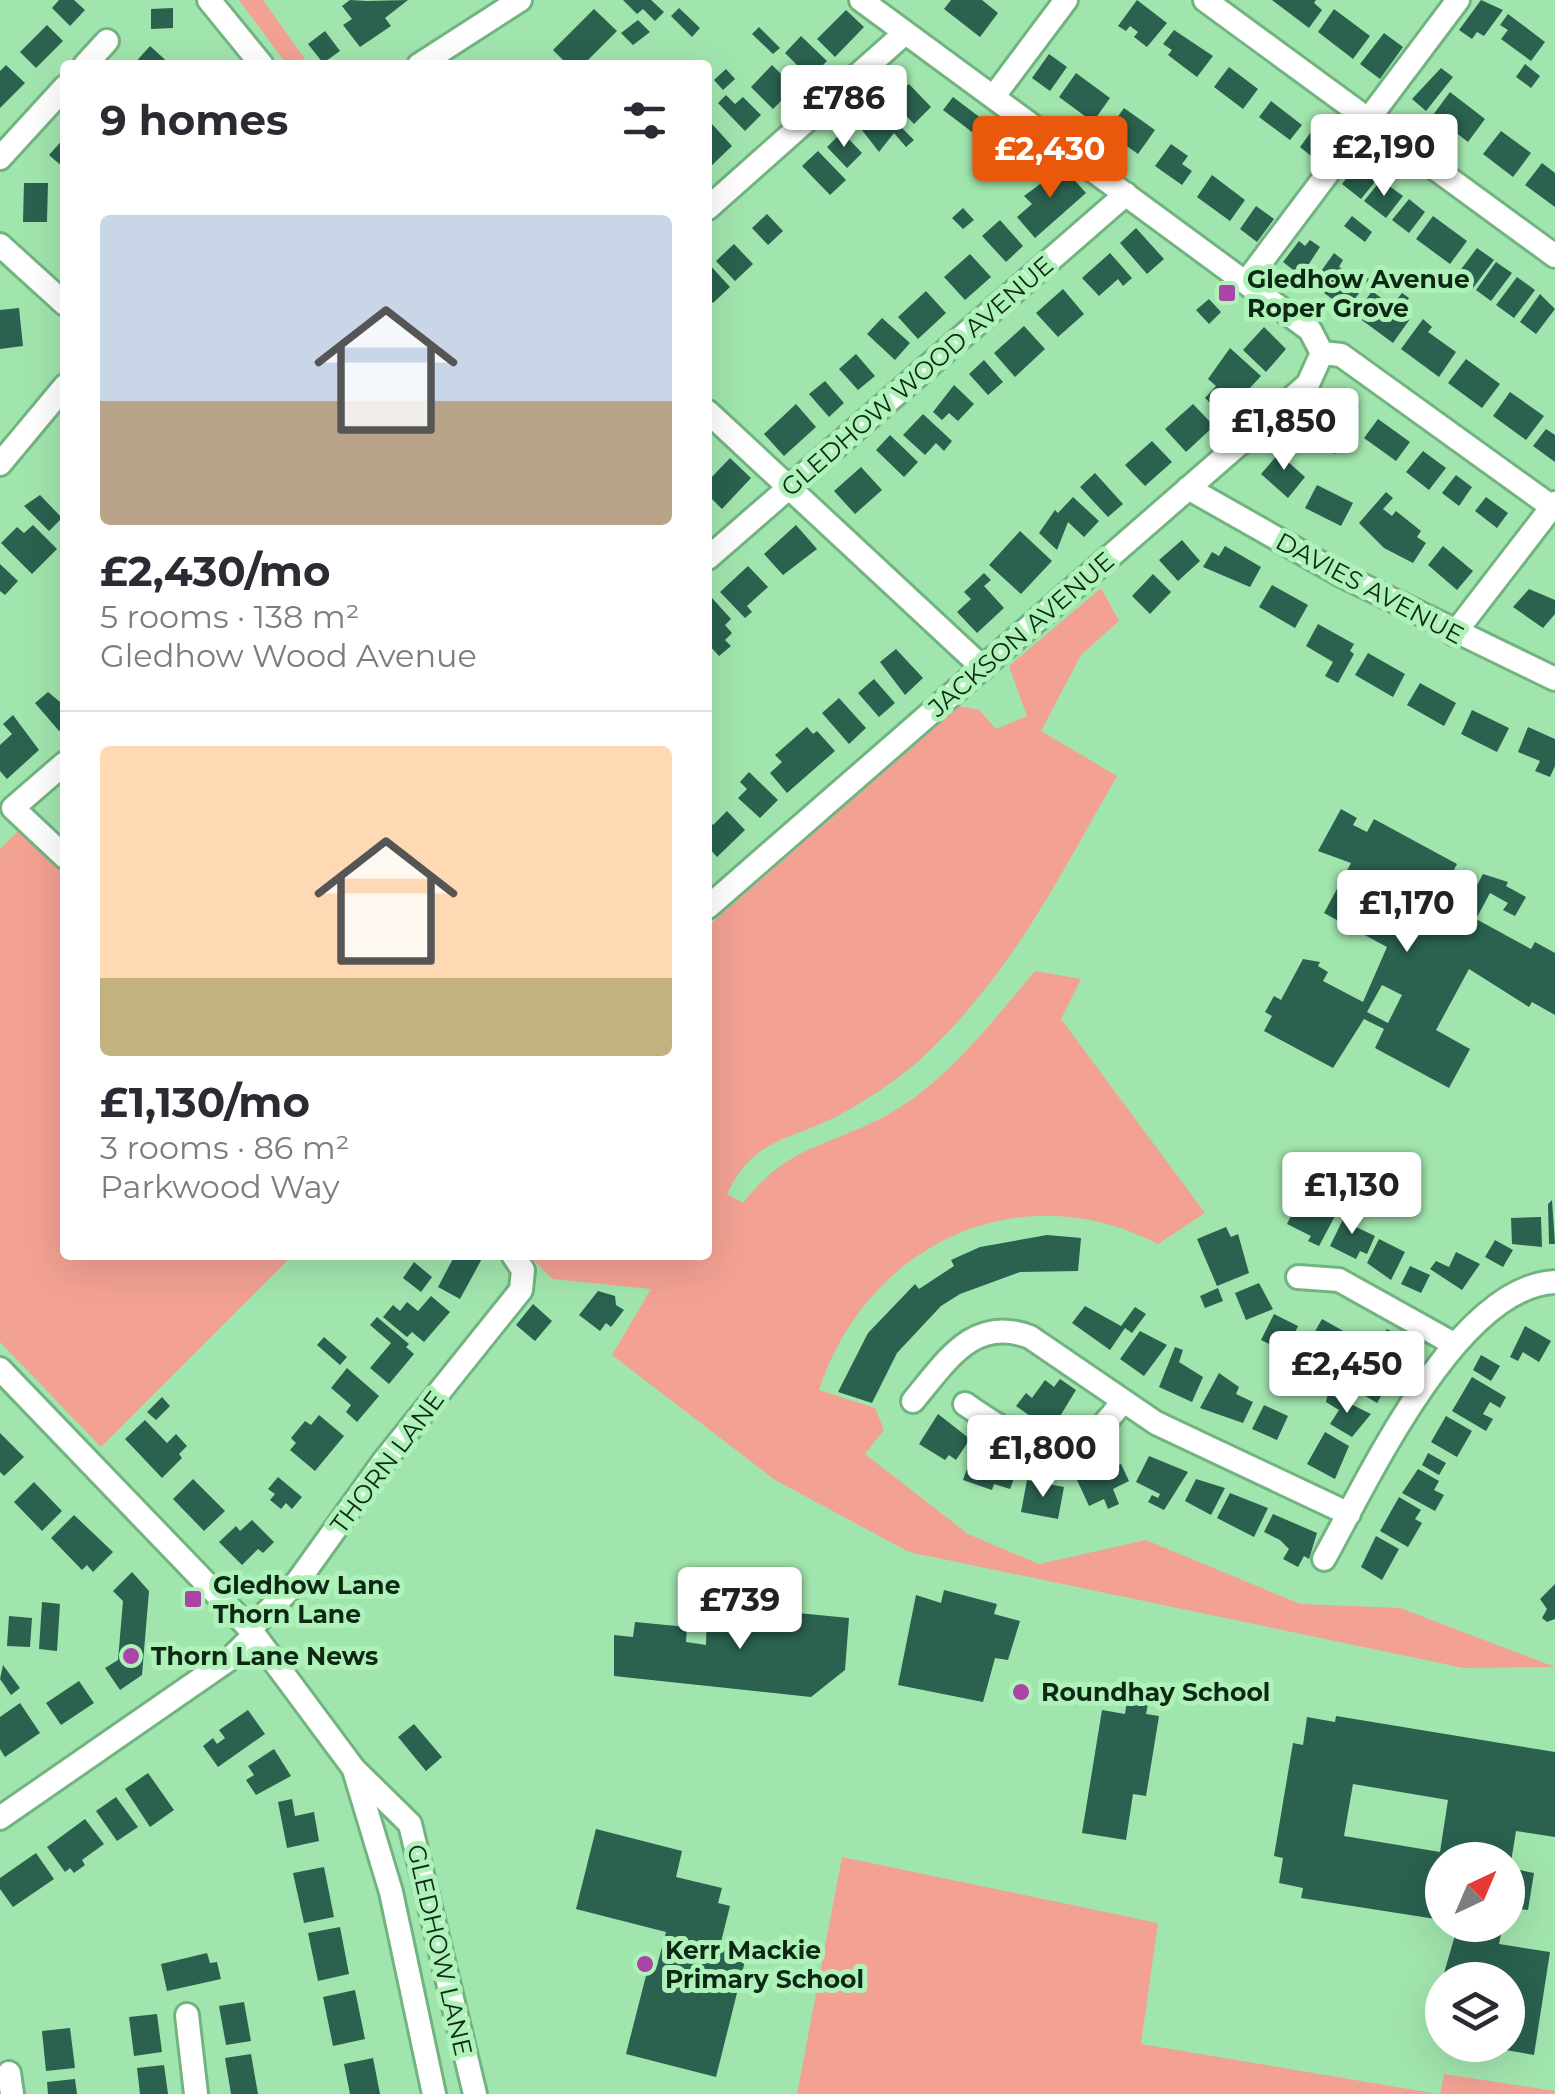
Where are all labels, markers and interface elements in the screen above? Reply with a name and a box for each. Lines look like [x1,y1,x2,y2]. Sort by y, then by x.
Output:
pin: £786 [785,65,903,150]
text: £786 [803,78,885,117]
icon: filters [617,93,672,148]
text: 9 homes [100,94,288,146]
pin: £2,190 [1303,114,1465,199]
pin: £2,430 [969,116,1131,201]
text: £2,190 [1333,127,1435,166]
text: £2,430 [994,129,1106,168]
street label: GLEDHOW WOOD AVENUE [775,250,1059,502]
place label: Gledhow Avenue Roper Grove [1247,264,1470,323]
icon: home [296,280,476,460]
marker: Gledhow Avenue Roper Grove [1216,282,1238,304]
pin: £1,850 [1203,388,1365,473]
text: £1,850 [1232,401,1336,440]
street label: DAVIES AVENUE [1271,526,1469,650]
text: £2,430/mo [100,545,331,597]
street label: JACKSON AVENUE [921,545,1120,723]
text: 5 rooms · 138 m² [100,597,360,636]
text: Gledhow Wood Avenue [100,636,477,675]
icon: home [296,811,476,991]
pin: £1,170 [1326,870,1488,955]
text: £1,170 [1359,883,1455,922]
text: £1,130/mo [100,1076,310,1128]
text: 3 rooms · 86 m² [100,1128,349,1167]
pin: £1,130 [1271,1152,1433,1237]
text: £1,130 [1304,1165,1400,1204]
text: Parkwood Way [100,1167,339,1206]
pin: £2,450 [1266,1331,1428,1416]
text: £2,450 [1291,1344,1403,1383]
street label: THORN LANE [324,1385,450,1539]
pin: £1,800 [962,1415,1124,1500]
text: £1,800 [989,1428,1097,1467]
pin: £739 [681,1567,799,1652]
place label: Gledhow Lane Thorn Lane [213,1570,401,1629]
text: £739 [700,1580,780,1619]
marker: Gledhow Lane Thorn Lane [182,1588,204,1610]
place label: Thorn Lane News [151,1641,378,1671]
marker: Thorn Lane News [120,1645,142,1667]
place label: Roundhay School [1041,1677,1270,1707]
marker: Roundhay School [1010,1681,1032,1703]
street label: GLEDHOW LANE [401,1841,479,2059]
north arrow [1425,1842,1525,1942]
map controls [1425,1842,1525,2062]
place label: Kerr Mackie Primary School [665,1935,864,1994]
marker: Kerr Mackie Primary School [634,1953,656,1975]
button: layers [1425,1962,1525,2062]

